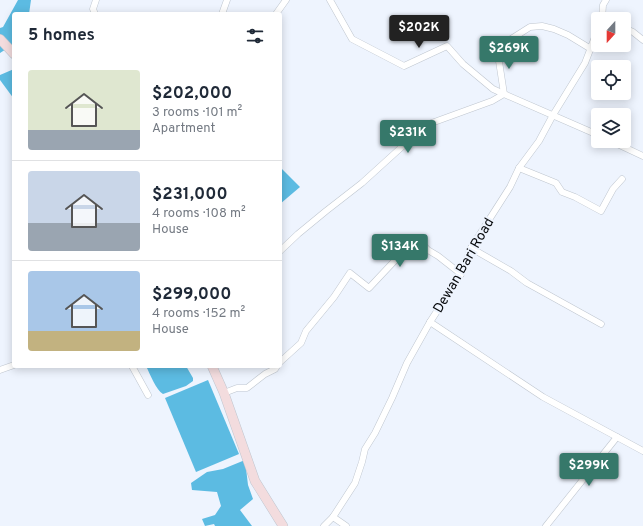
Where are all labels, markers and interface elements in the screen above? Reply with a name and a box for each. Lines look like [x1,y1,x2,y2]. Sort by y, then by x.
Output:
north arrow [591,12,631,52]
map controls [591,12,631,148]
pin: $202K [391,15,447,49]
text: $202K [398,20,440,36]
text: 5 homes [28,25,95,47]
icon: filters [244,25,266,47]
pin: $269K [481,36,537,70]
text: $269K [488,41,530,57]
button: locate [591,60,631,100]
text: $202,000 [152,83,232,105]
icon: home [60,86,108,134]
text: 3 rooms · 101 m² [152,105,242,121]
button: layers [591,108,631,148]
pin: $231K [380,120,436,154]
text: Apartment [152,121,215,137]
text: $231K [389,125,427,141]
text: $231,000 [152,184,228,206]
icon: home [60,187,108,235]
text: 4 rooms · 108 m² [152,206,246,222]
street label: Dewan Bari Road [430,215,498,316]
text: House [152,222,189,238]
pin: $134K [372,234,428,268]
text: $134K [381,239,419,255]
text: $299,000 [152,284,231,306]
icon: home [60,287,108,335]
text: 4 rooms · 152 m² [152,306,245,322]
text: House [152,322,189,338]
pin: $299K [561,453,617,487]
text: $299K [569,458,609,474]

